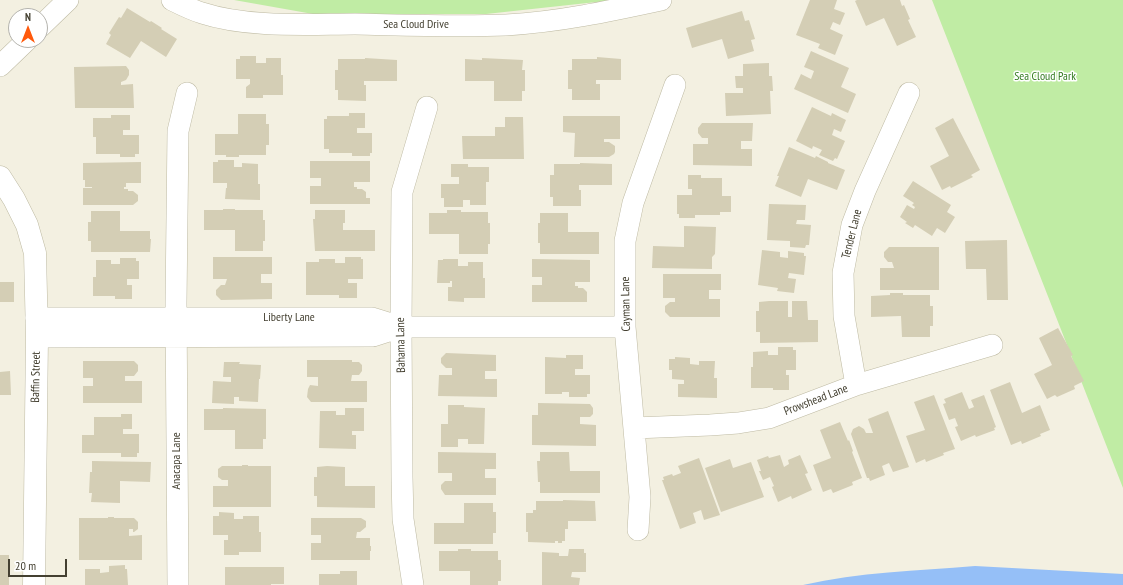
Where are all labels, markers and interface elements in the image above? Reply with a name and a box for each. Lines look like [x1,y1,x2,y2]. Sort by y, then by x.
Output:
north arrow [8,8,48,48]
text: N [25,10,31,24]
street label: Sea Cloud Drive [383,18,449,32]
park label: Sea Cloud Park [1014,70,1076,84]
street label: Tender Lane [839,208,865,260]
street label: Cayman Lane [618,276,634,332]
street label: Liberty Lane [263,311,315,325]
street label: Bahama Lane [393,317,409,373]
street label: Baffin Street [28,351,44,403]
street label: Prowshead Lane [782,381,850,419]
street label: Anacapa Lane [170,432,184,490]
scale bar [10,551,69,577]
text: 20 m [15,558,36,573]

